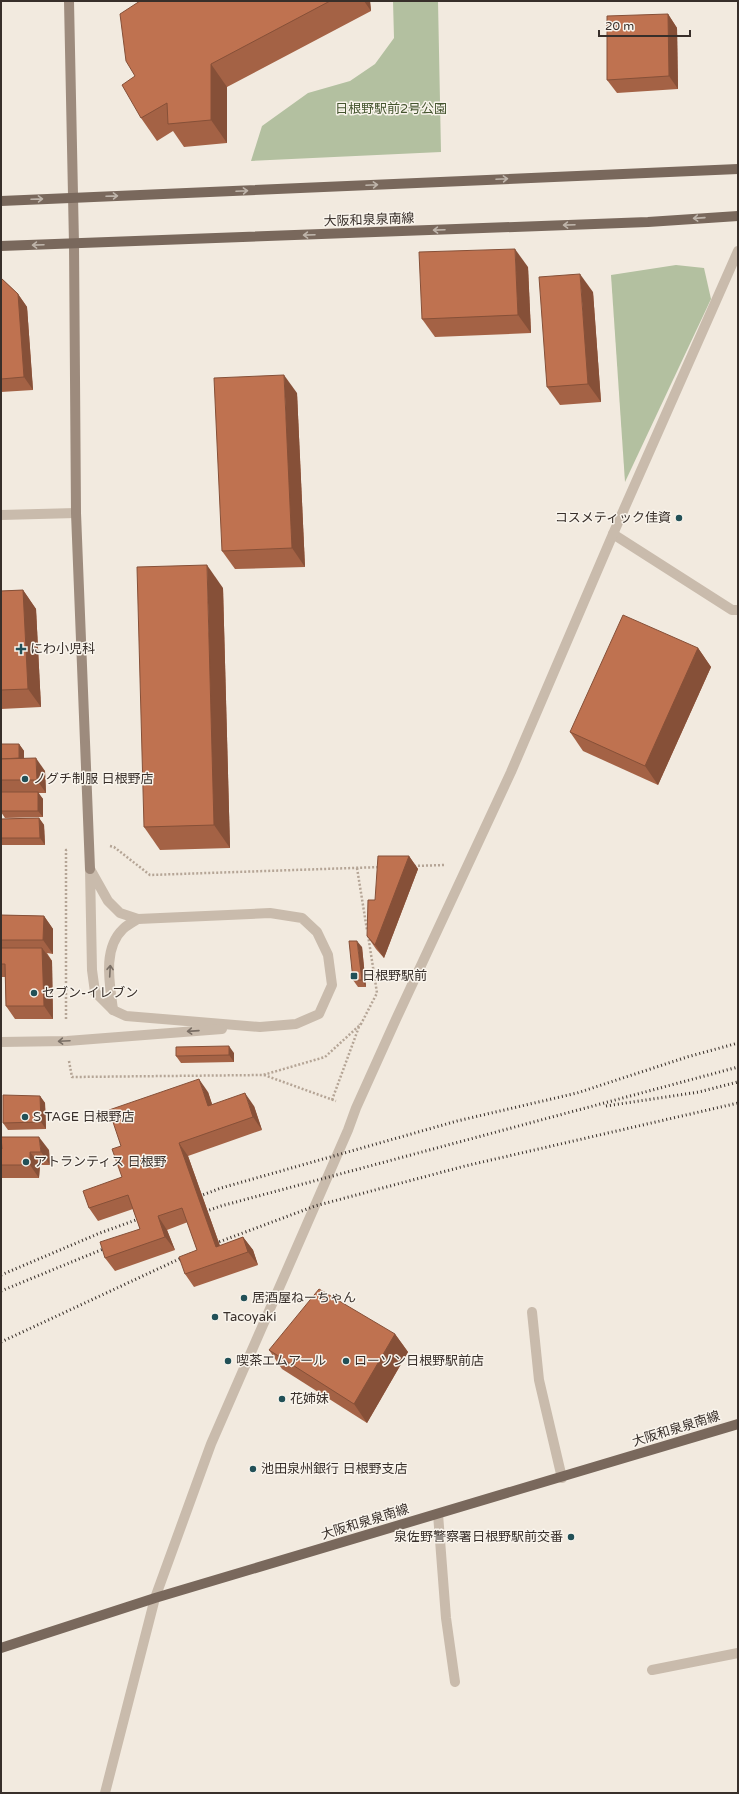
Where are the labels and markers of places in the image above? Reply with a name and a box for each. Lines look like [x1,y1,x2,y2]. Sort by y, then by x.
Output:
place label: コスメティック佳資 [555,510,671,526]
marker: コスメティック佳資 [674,513,684,523]
place label: にわ小児科 [30,641,95,657]
marker: にわ小児科 [15,643,27,655]
place label: ノグチ制服 日根野店 [33,771,153,787]
marker: ノグチ制服 日根野店 [20,774,30,784]
place label: 日根野駅前 [362,968,427,984]
marker: 日根野駅前 [349,971,359,981]
place label: セブン-イレブン [42,985,138,1001]
marker: セブン-イレブン [29,988,39,998]
place label: S TAGE 日根野店 [33,1109,135,1125]
marker: S TAGE 日根野店 [20,1112,30,1122]
place label: アトランティス 日根野 [34,1154,167,1170]
marker: アトランティス 日根野 [21,1157,31,1167]
place label: 居酒屋ねーちゃん [252,1290,356,1306]
marker: 居酒屋ねーちゃん [239,1293,249,1303]
place label: Tacoyaki [223,1309,276,1325]
marker: Tacoyaki [210,1312,220,1322]
place label: 喫茶エムアール [236,1353,326,1369]
place label: ローソン日根野駅前店 [354,1353,484,1369]
marker: 喫茶エムアール [223,1356,233,1366]
marker: ローソン日根野駅前店 [341,1356,351,1366]
place label: 花姉妹 [290,1391,329,1407]
marker: 花姉妹 [277,1394,287,1404]
place label: 池田泉州銀行 日根野支店 [261,1461,407,1477]
marker: 池田泉州銀行 日根野支店 [248,1464,258,1474]
place label: 泉佐野警察署日根野駅前交番 [394,1529,563,1545]
marker: 泉佐野警察署日根野駅前交番 [566,1532,576,1542]

